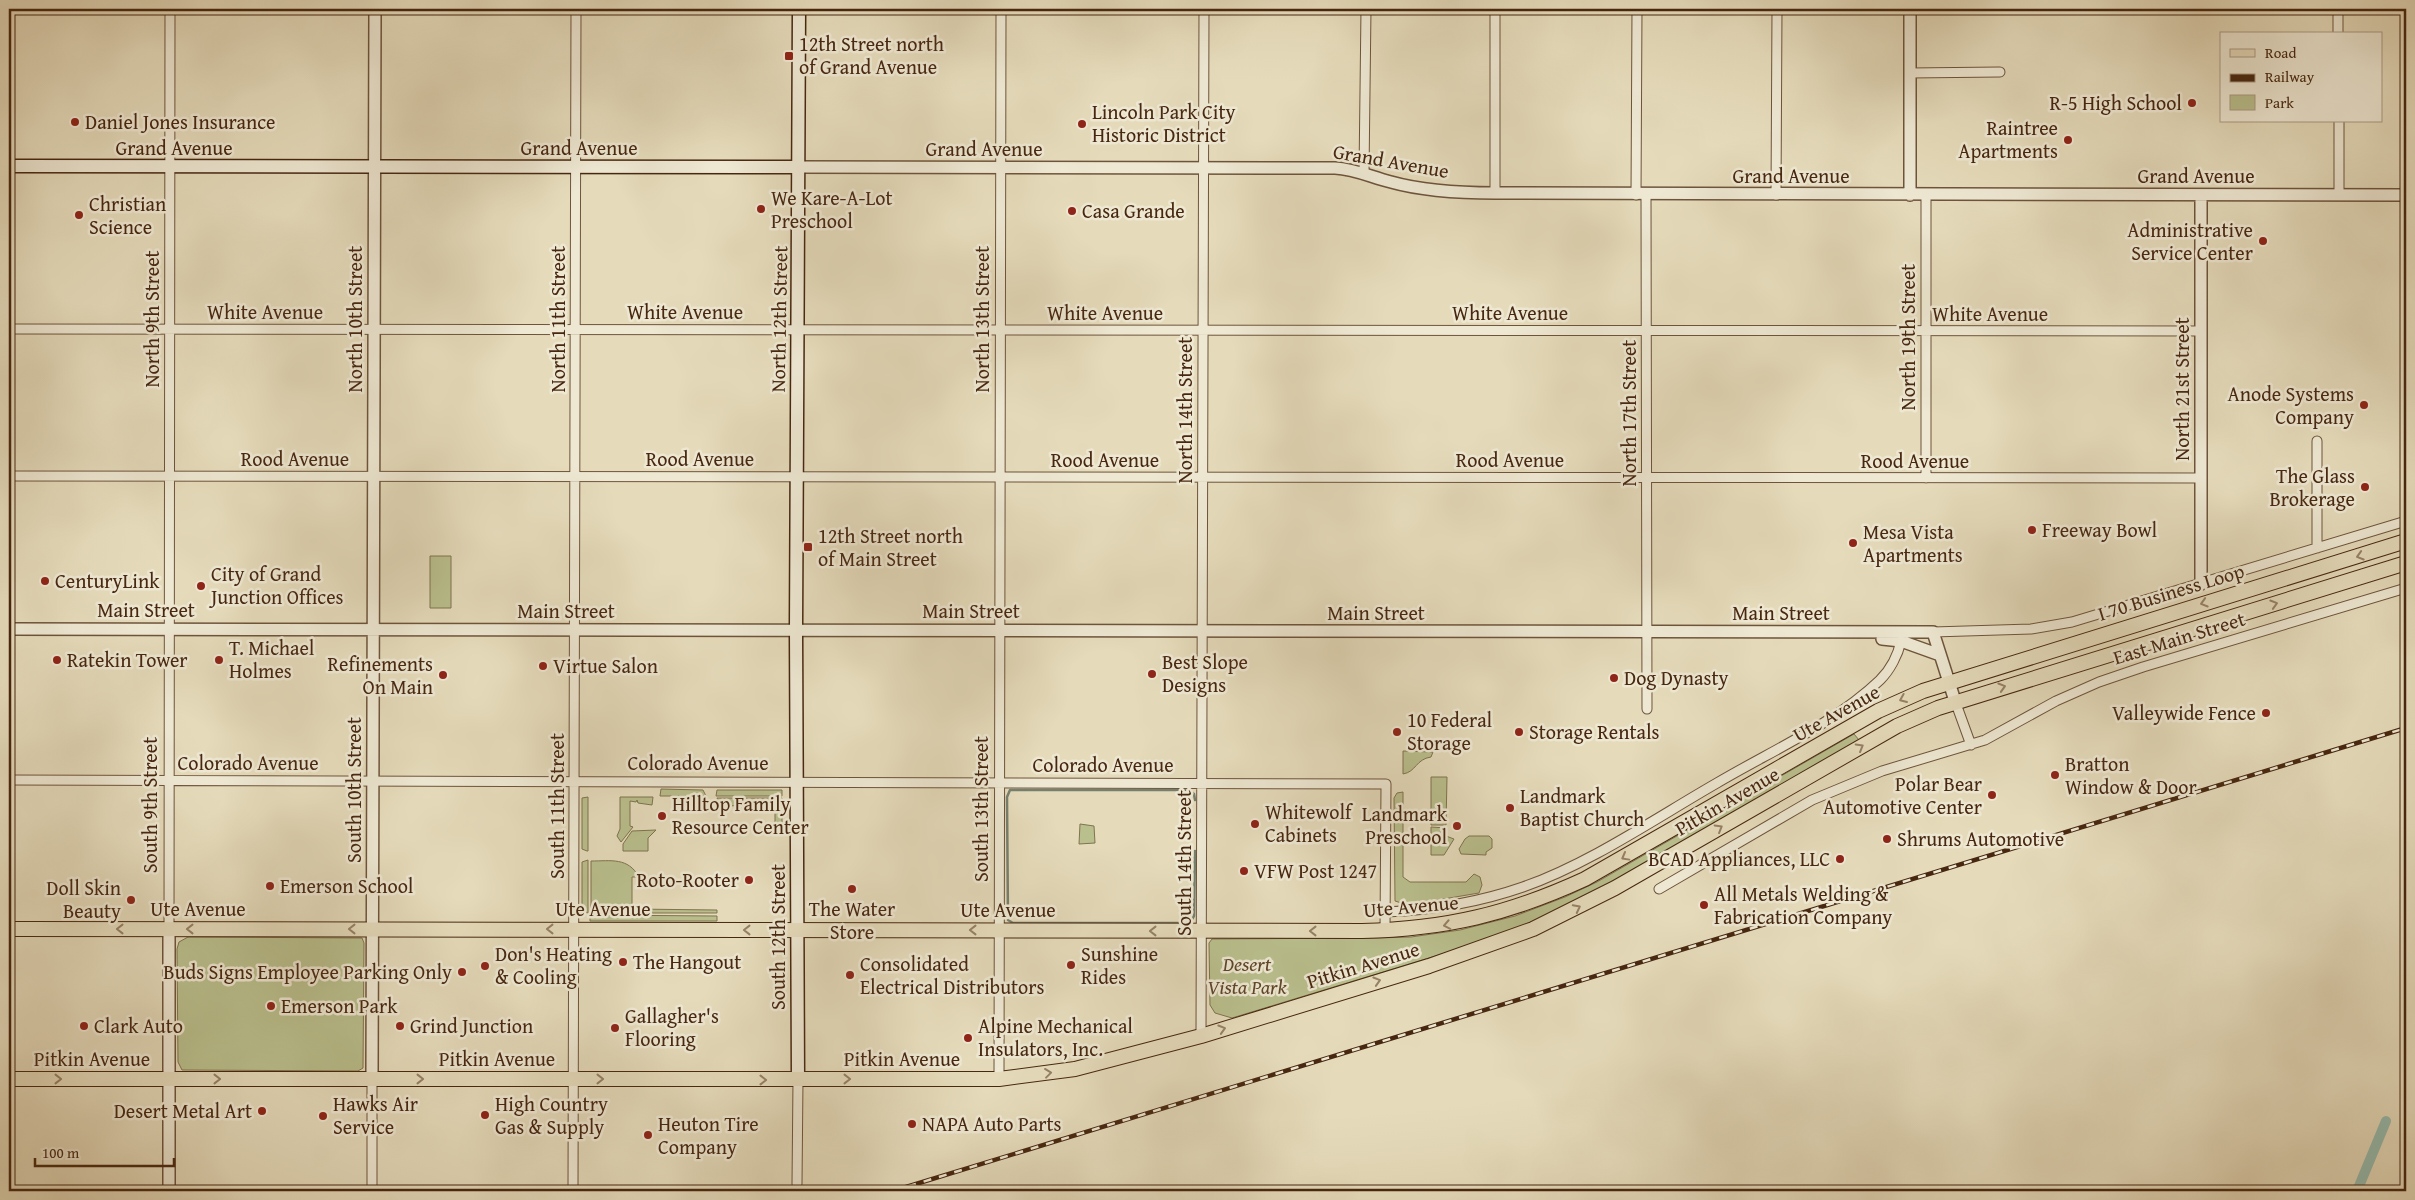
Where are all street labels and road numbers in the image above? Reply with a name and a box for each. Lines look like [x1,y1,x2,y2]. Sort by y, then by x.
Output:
street label: Grand Avenue [115,133,233,162]
street label: Grand Avenue [520,133,638,162]
street label: Grand Avenue [925,134,1043,163]
street label: Grand Avenue [1331,136,1451,185]
street label: Grand Avenue [1732,161,1850,190]
street label: Grand Avenue [2137,161,2255,190]
street label: North 12th Street [763,245,794,393]
street label: North 10th Street [340,246,369,392]
street label: North 11th Street [543,246,572,392]
street label: North 13th Street [967,246,996,392]
street label: North 9th Street [137,250,166,388]
street label: North 19th Street [1893,264,1922,410]
street label: White Avenue [207,297,323,326]
street label: White Avenue [627,297,743,326]
street label: White Avenue [1047,298,1163,327]
street label: White Avenue [1452,298,1568,327]
street label: White Avenue [1932,299,2048,328]
street label: North 21st Street [2167,317,2196,461]
street label: North 14th Street [1170,337,1199,483]
street label: North 17th Street [1614,340,1643,486]
street label: Rood Avenue [241,444,349,473]
street label: Rood Avenue [646,444,754,473]
street label: Rood Avenue [1051,445,1159,474]
street label: Rood Avenue [1456,445,1564,474]
street label: Rood Avenue [1861,446,1969,475]
street label: I 70 Business Loop [2094,555,2248,628]
street label: Main Street [97,595,195,624]
street label: Main Street [517,596,615,625]
street label: Main Street [922,596,1020,625]
street label: Main Street [1327,598,1425,627]
street label: Main Street [1732,598,1830,627]
street label: East Main Street [2109,604,2248,671]
street label: Ute Avenue [1787,677,1885,748]
street label: South 10th Street [339,717,368,863]
street label: South 11th Street [542,733,571,879]
street label: South 13th Street [966,736,995,882]
street label: South 9th Street [135,737,164,873]
street label: Colorado Avenue [177,748,319,777]
street label: Colorado Avenue [627,748,769,777]
street label: Colorado Avenue [1032,750,1174,779]
street label: Pitkin Avenue [1669,759,1784,842]
street label: South 14th Street [1169,790,1198,936]
street label: South 12th Street [763,864,792,1010]
street label: Ute Avenue [1362,887,1460,924]
street label: Ute Avenue [150,894,246,923]
street label: Ute Avenue [555,894,651,923]
street label: Ute Avenue [960,895,1056,924]
street label: Pitkin Avenue [1303,934,1423,995]
street label: Pitkin Avenue [34,1044,150,1073]
street label: Pitkin Avenue [439,1044,555,1073]
street label: Pitkin Avenue [844,1044,960,1073]

